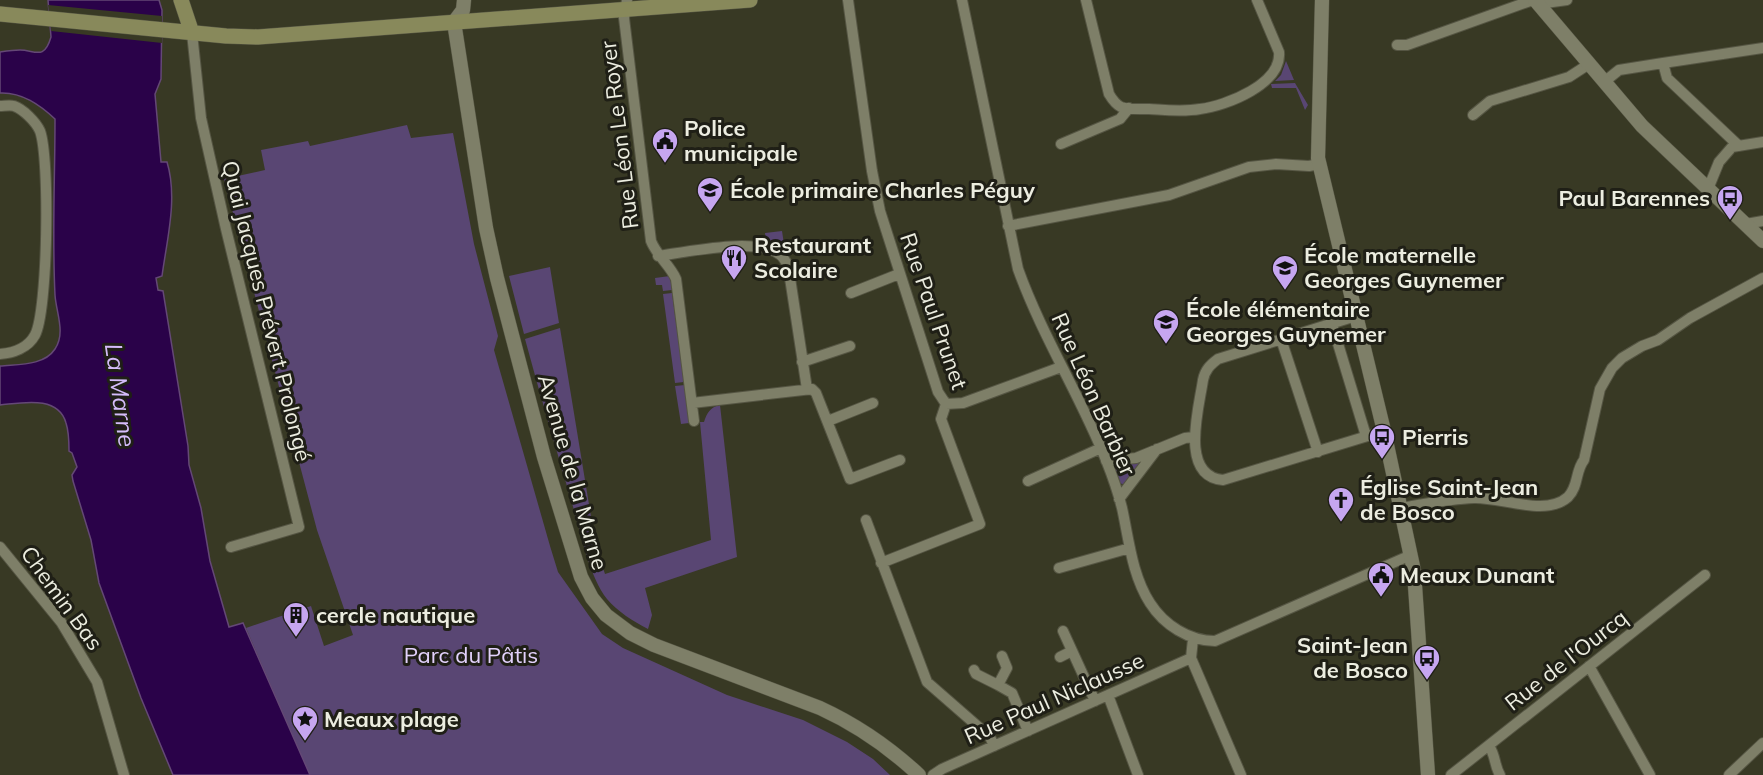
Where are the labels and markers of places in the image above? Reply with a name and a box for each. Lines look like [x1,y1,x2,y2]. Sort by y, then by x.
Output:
place label: Police municipale [684,114,798,167]
public building icon: Police municipale [650,126,680,164]
school or university icon: École primaire Charles Péguy [695,175,725,213]
place label: École primaire Charles Péguy [730,176,1035,204]
bus stop icon: Paul Barennes [1715,183,1745,221]
place label: Paul Barennes [1558,184,1710,212]
place label: Restaurant Scolaire [754,231,871,284]
place label: École maternelle Georges Guynemer [1304,241,1504,294]
restaurant icon: Restaurant Scolaire [719,243,749,281]
school or university icon: École maternelle Georges Guynemer [1270,253,1300,291]
place label: École élémentaire Georges Guynemer [1186,295,1386,348]
school or university icon: École élémentaire Georges Guynemer [1151,307,1181,345]
bus stop icon: Pierris [1367,422,1397,460]
place label: Pierris [1402,423,1469,451]
place label: Église Saint-Jean de Bosco [1360,473,1538,526]
church icon: Église Saint-Jean de Bosco [1326,485,1356,523]
public building icon: Meaux Dunant [1366,560,1396,598]
place label: Meaux Dunant [1400,561,1554,589]
building icon: cercle nautique [281,600,311,638]
place label: cercle nautique [316,601,475,629]
place label: Saint-Jean de Bosco [1297,631,1408,684]
bus stop icon: Saint-Jean de Bosco [1412,643,1442,681]
place icon: Meaux plage [290,704,320,742]
place label: Meaux plage [324,705,459,733]

